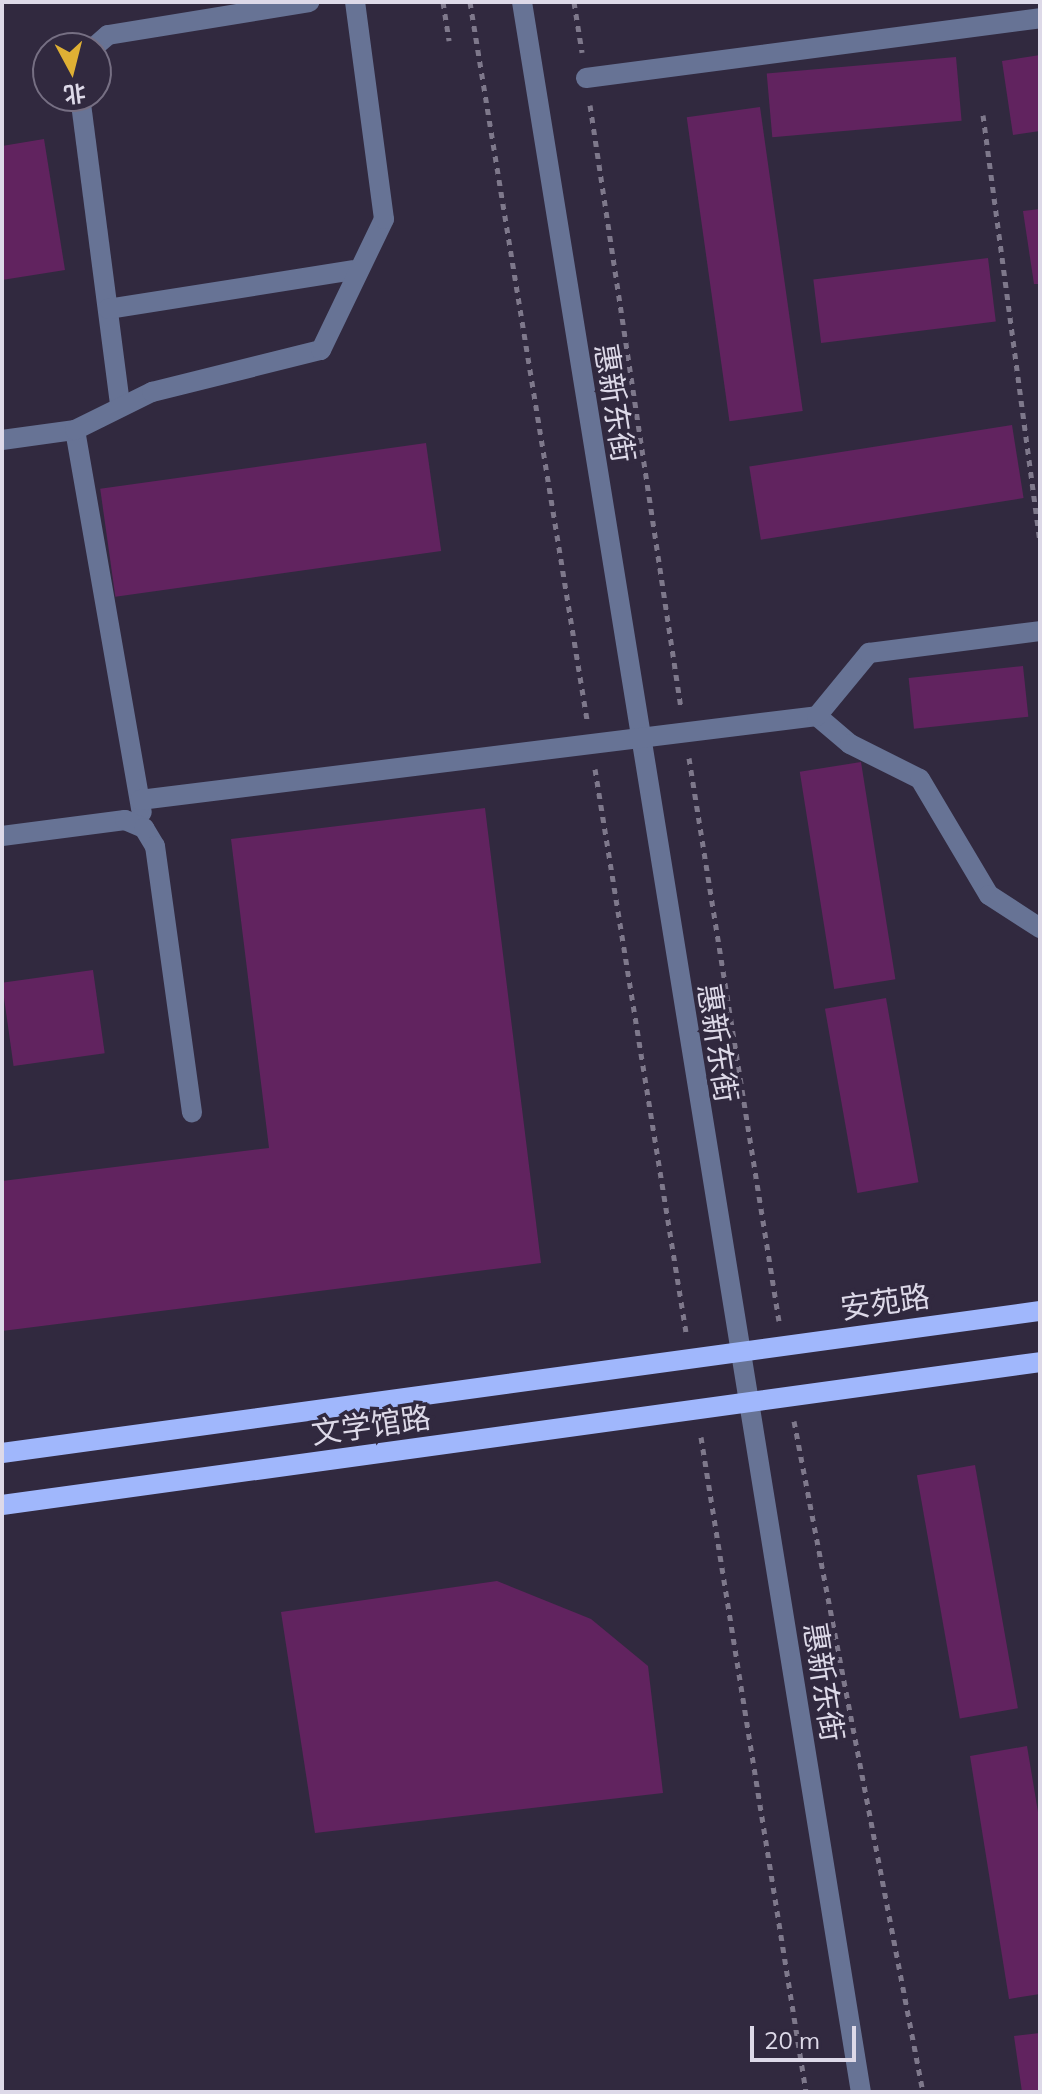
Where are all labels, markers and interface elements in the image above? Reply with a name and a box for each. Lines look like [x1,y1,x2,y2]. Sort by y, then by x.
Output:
north arrow [32,32,112,112]
text: 北 [62,79,87,109]
street label: 惠新东街 [588,341,642,465]
street label: 惠新东街 [691,981,745,1105]
street label: 安苑路 [838,1278,932,1326]
street label: 文学馆路 [309,1399,433,1451]
street label: 惠新东街 [797,1620,851,1744]
scale bar [754,2010,860,2060]
text: 20 m [764,2025,820,2055]

